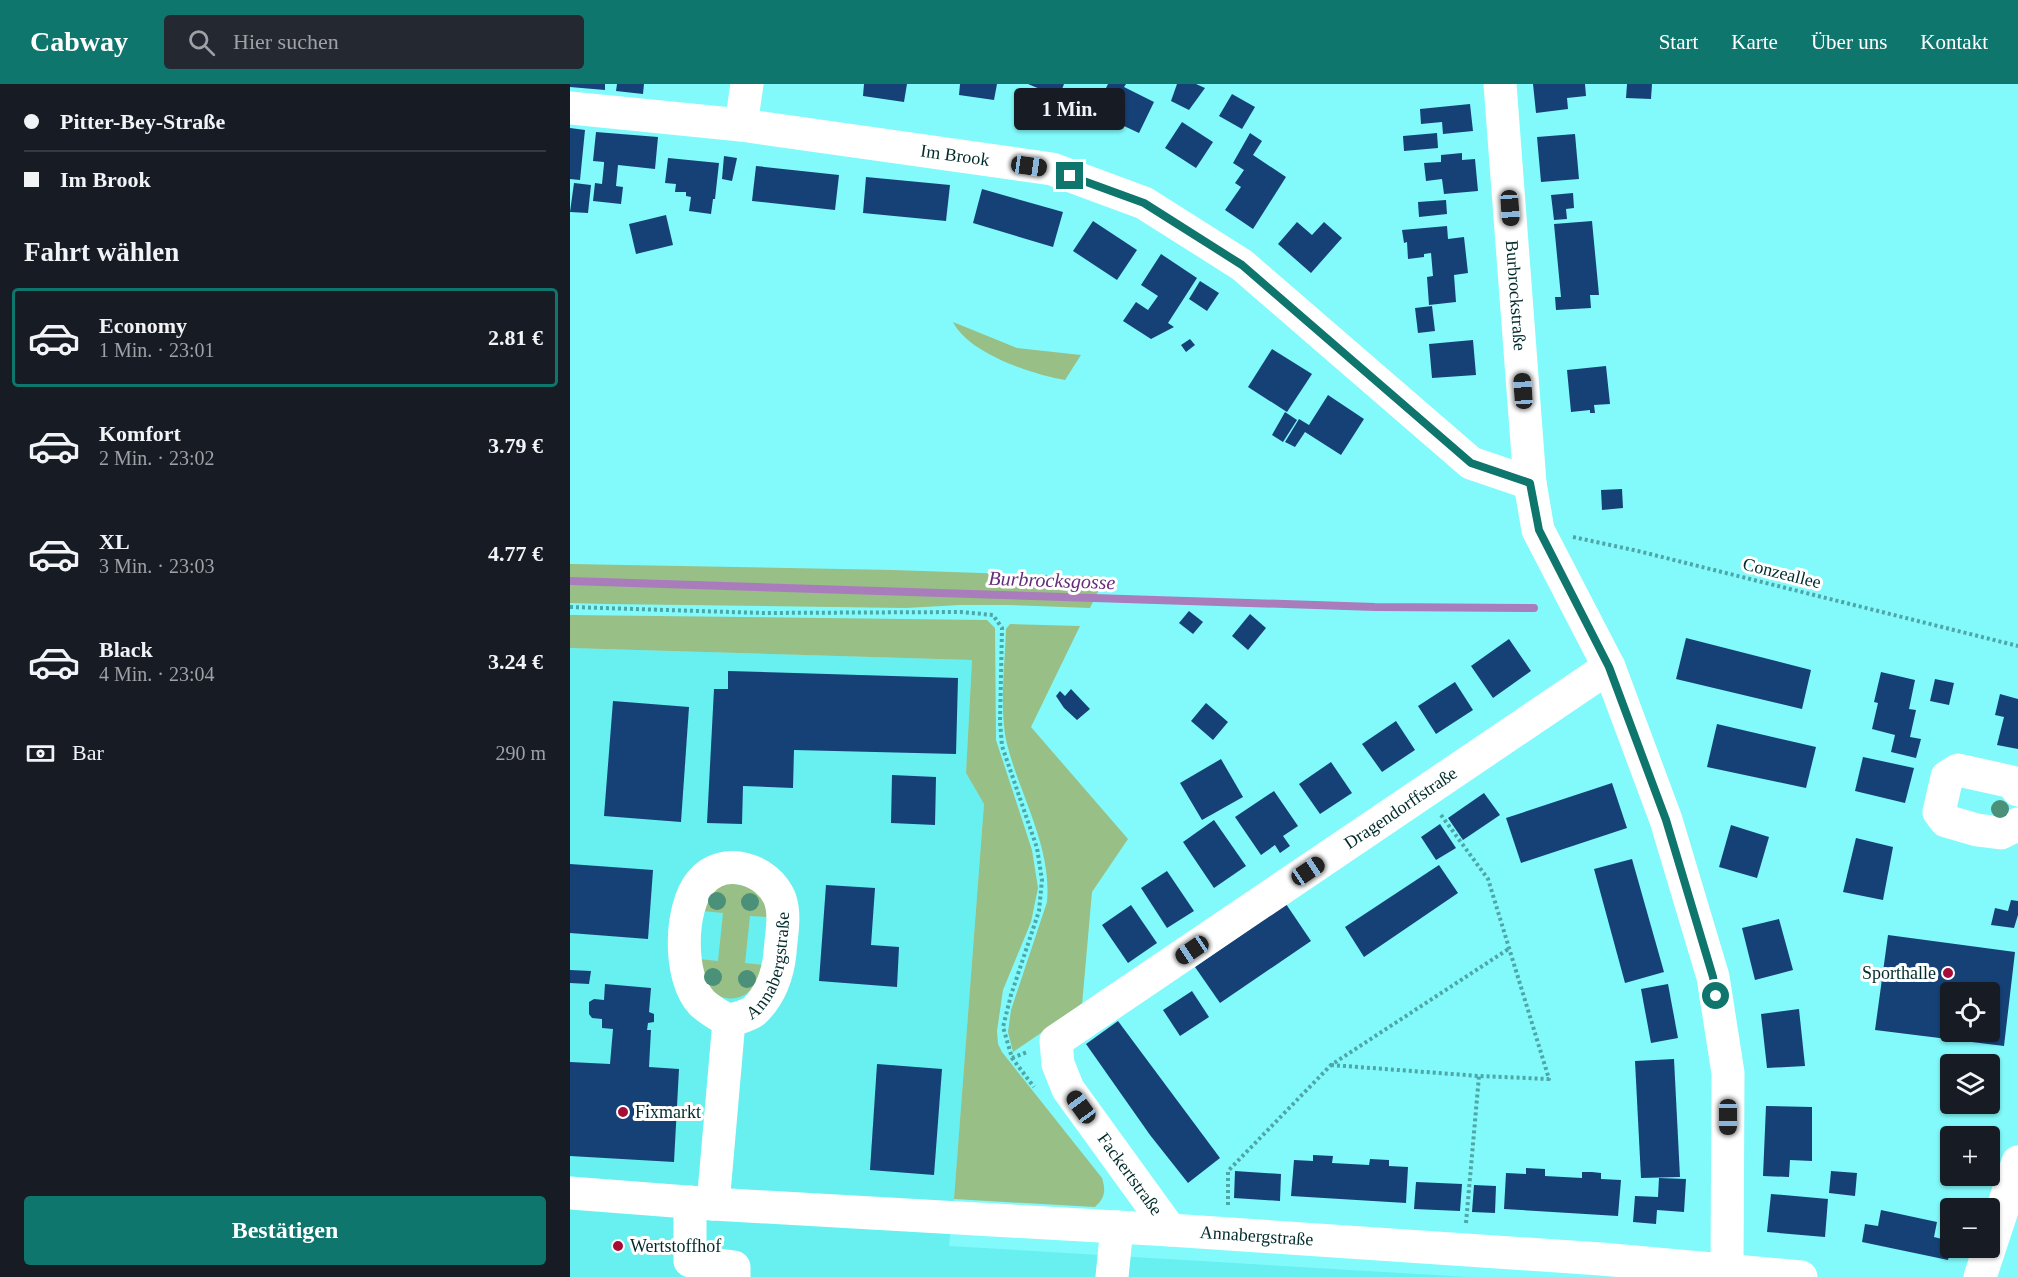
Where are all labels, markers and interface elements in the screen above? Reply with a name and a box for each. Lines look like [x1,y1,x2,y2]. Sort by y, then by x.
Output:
search box [164,15,584,69]
text: Cabway [30,26,128,57]
icon: search [185,26,218,59]
text: Hier suchen [233,29,339,54]
text: Start [1659,30,1698,54]
text: Karte [1731,30,1778,54]
text: Über uns [1811,30,1887,54]
text: Kontakt [1920,30,1988,54]
callout: 1 Min. [1014,89,1126,131]
text: 1 Min. [1042,98,1097,120]
text: Pitter-Bey-Straße [60,109,225,134]
street label: Im Brook [919,141,991,170]
car [1010,155,1048,177]
route end [1056,162,1083,189]
text: Im Brook [60,167,151,192]
car [1500,189,1520,227]
text: Fahrt wählen [24,237,179,267]
street label: Burbrockstraße [1502,239,1530,352]
icon: car [27,311,81,365]
text: Economy [99,313,187,338]
text: 2.81 € [488,325,543,350]
text: 1 Min. · 23:01 [99,339,215,361]
car [1513,372,1533,410]
icon: car [27,419,81,473]
text: Komfort [99,421,181,446]
text: 3.79 € [488,433,543,458]
text: 2 Min. · 23:02 [99,447,215,469]
icon: car [27,527,81,581]
text: XL [99,529,130,554]
text: 4.77 € [488,541,543,566]
street label: Conzeallee [1741,554,1823,592]
text: 3 Min. · 23:03 [99,555,215,577]
water label: Burbrocksgosse [988,567,1116,594]
icon: car [27,635,81,689]
text: Black [99,637,153,662]
text: 3.24 € [488,649,543,674]
text: 4 Min. · 23:04 [99,663,215,685]
icon: cash [24,737,57,770]
text: Bar [72,740,104,765]
text: 290 m [495,742,546,764]
street label: Dragendorffstraße [1340,763,1461,853]
car [1288,853,1328,889]
street label: Annabergstraße [742,912,793,1024]
car [1172,932,1212,968]
place label: Sporthalle [1862,963,1936,983]
marker: Sporthalle [1941,966,1955,980]
route start [1702,982,1729,1009]
map controls [1940,982,2000,1258]
button: locate [1940,982,2000,1042]
button: layers [1940,1054,2000,1114]
car [1063,1087,1099,1127]
car [1719,1099,1737,1135]
place label: Fixmarkt [635,1102,701,1122]
marker: Fixmarkt [616,1105,630,1119]
button: + [1940,1126,2000,1186]
street label: Fackertstraße [1093,1129,1167,1219]
button: Bestätigen [24,1196,546,1265]
button: − [1940,1198,2000,1258]
street label: Annabergstraße [1199,1222,1314,1250]
place label: Wertstoffhof [630,1236,721,1256]
marker: Wertstoffhof [611,1239,625,1253]

